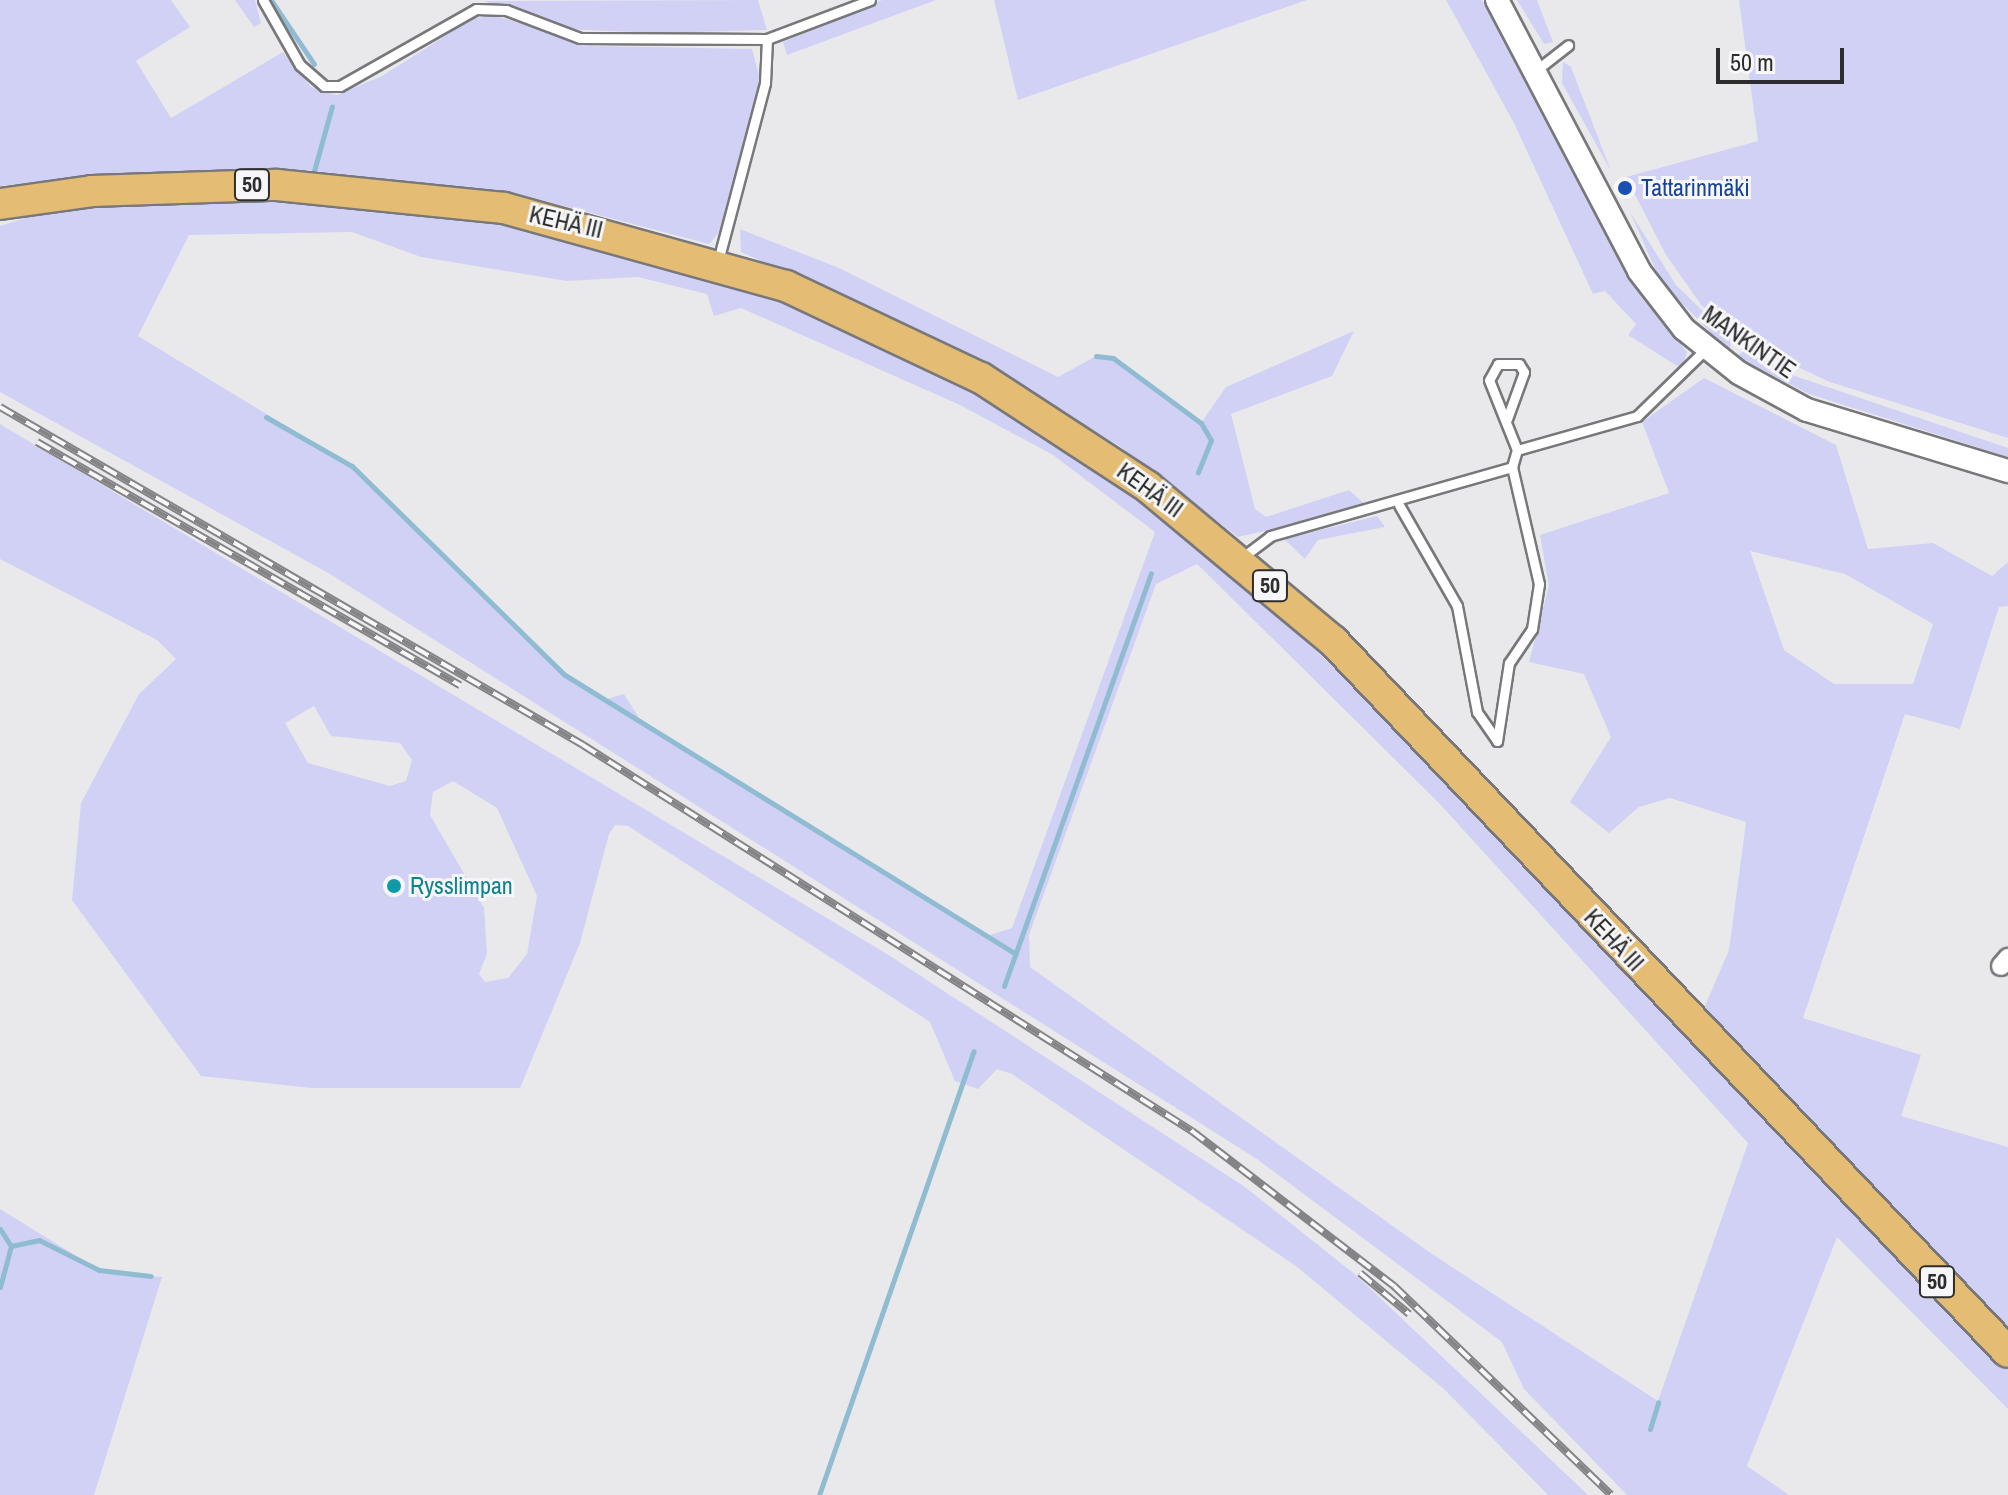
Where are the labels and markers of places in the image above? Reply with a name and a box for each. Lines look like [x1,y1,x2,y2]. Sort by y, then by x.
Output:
place label: Tattarinmäki [1641,174,1750,202]
marker: Tattarinmäki [1616,179,1634,197]
place label: Rysslimpan [410,872,513,900]
marker: Rysslimpan [385,877,403,895]

